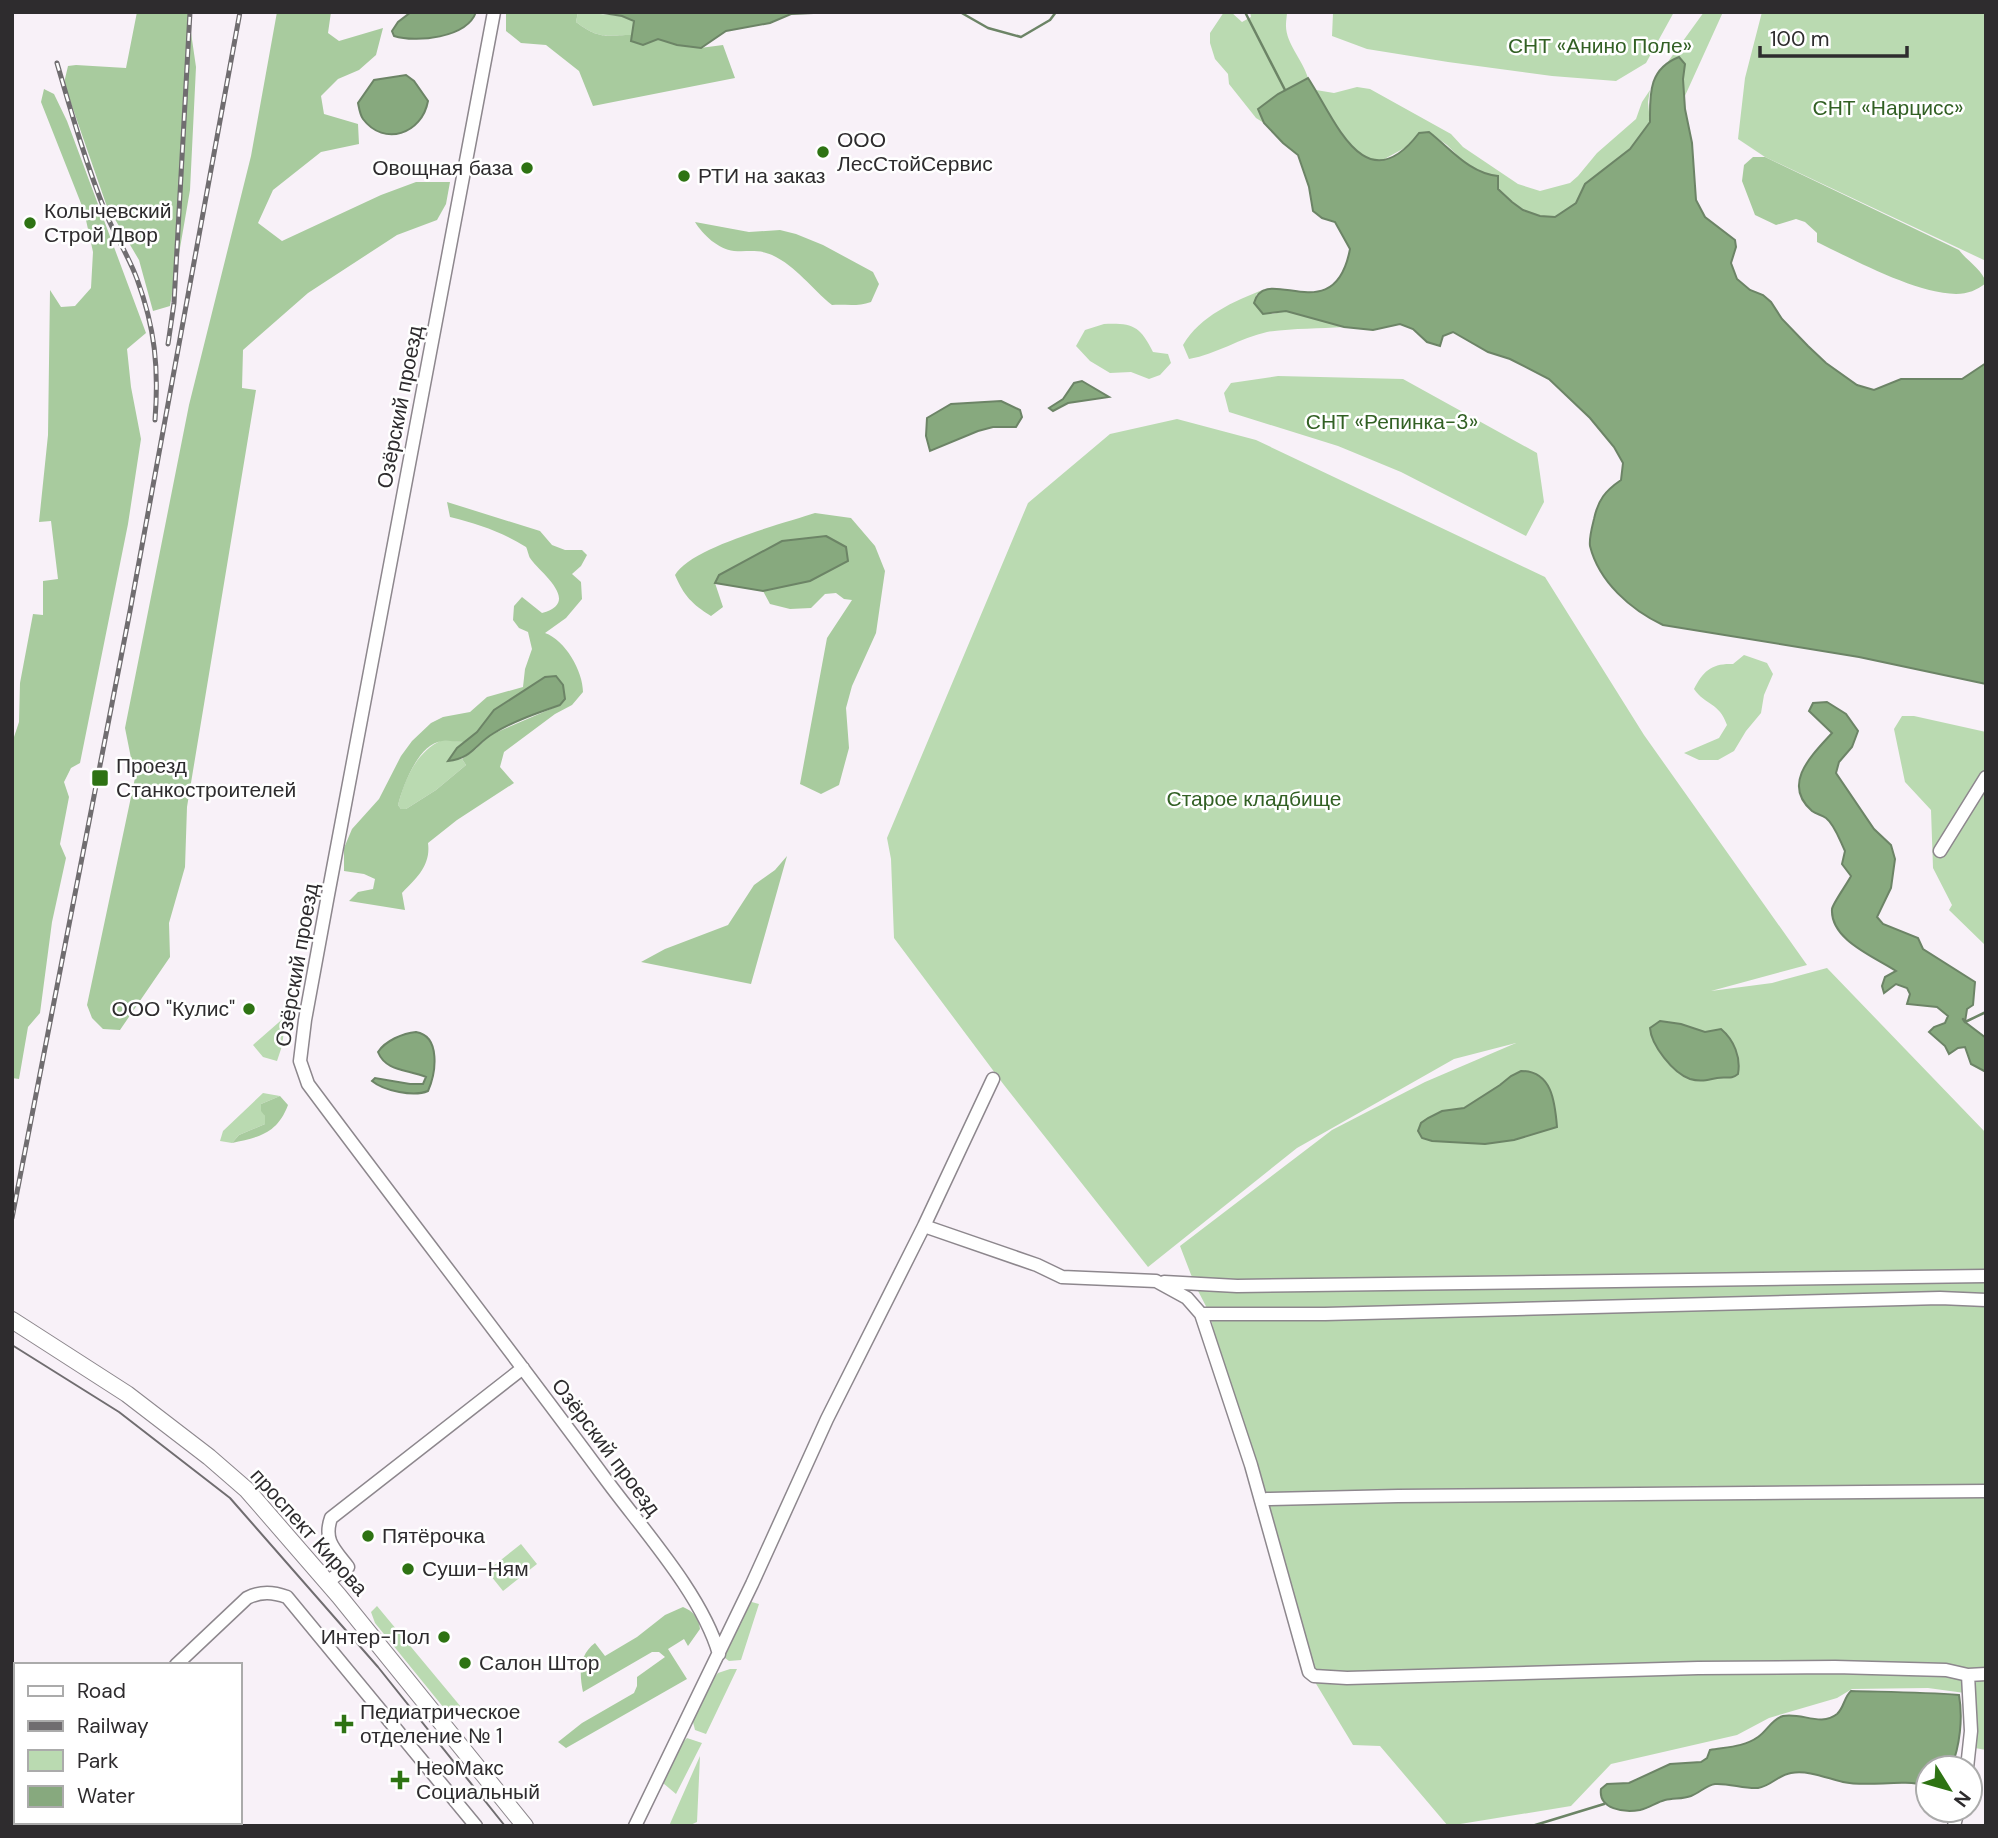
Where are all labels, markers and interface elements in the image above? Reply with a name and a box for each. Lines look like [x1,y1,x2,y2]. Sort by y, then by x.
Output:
scale bar [1760,14,1907,58]
text: 100 m [1770,25,1830,53]
park label: СНТ «Анино Поле» [1508,32,1692,60]
park label: СНТ «Нарцисс» [1812,94,1964,122]
place label: ООО ЛесСтойСервис [837,126,993,178]
marker: ООО ЛесСтойСервис [815,144,831,160]
place label: Овощная база [372,154,513,182]
marker: Овощная база [519,160,535,176]
place label: РТИ на заказ [698,162,825,190]
marker: РТИ на заказ [676,168,692,184]
place label: Колычевский Строй Двор [44,197,172,249]
marker: Колычевский Строй Двор [22,215,38,231]
street label: Озёрский проезд [370,323,430,491]
park label: СНТ «Репинка-3» [1306,408,1478,436]
place label: Проезд Станкостроителей [116,752,296,804]
marker: Проезд Станкостроителей [90,768,110,788]
park label: Старое кладбище [1167,785,1341,813]
street label: Озёрский проезд [269,881,325,1049]
place label: ООО "Кулис" [111,995,235,1023]
marker: ООО "Кулис" [241,1001,257,1017]
street label: Озёрский проезд [545,1373,667,1521]
street label: проспект Кирова [244,1462,374,1602]
place label: Пятёрочка [382,1522,485,1550]
marker: Пятёрочка [360,1528,376,1544]
place label: Суши-Ням [422,1555,529,1583]
marker: Суши-Ням [400,1561,416,1577]
place label: Интер-Пол [321,1623,430,1651]
marker: Интер-Пол [436,1629,452,1645]
place label: Салон Штор [479,1649,599,1677]
marker: Салон Штор [457,1655,473,1671]
legend [14,1663,242,1824]
text: Road [77,1677,126,1705]
place label: Педиатрическое отделение № 1 [360,1698,520,1750]
text: Railway [77,1712,149,1740]
marker: Педиатрическое отделение № 1 [334,1714,354,1734]
text: Park [77,1747,119,1775]
place label: НеоМакс Социальный [416,1754,540,1806]
north arrow [1914,1754,1984,1824]
marker: НеоМакс Социальный [390,1770,410,1790]
text: Water [77,1782,135,1810]
text: N [1948,1786,1976,1812]

